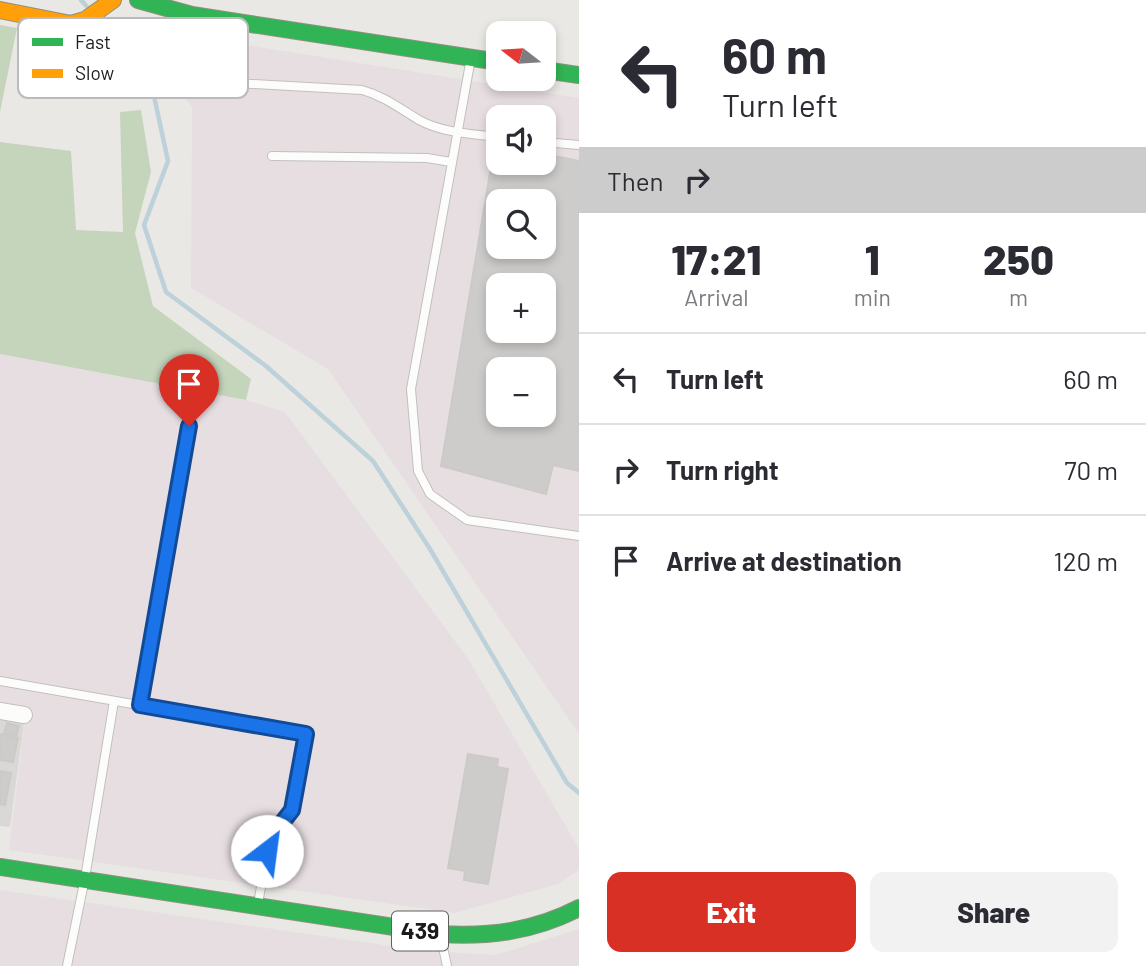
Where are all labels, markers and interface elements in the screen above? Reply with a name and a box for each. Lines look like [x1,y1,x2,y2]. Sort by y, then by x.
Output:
legend [18,18,248,98]
north arrow [486,21,556,91]
map controls [486,21,556,427]
text: 60 m [722,25,827,84]
icon: left [607,28,698,119]
text: Fast [75,30,111,53]
text: Slow [75,61,114,84]
text: Turn left [722,85,839,123]
button: sound [486,105,556,175]
icon: right [678,161,716,199]
text: Then [607,165,664,196]
button: search [486,189,556,259]
text: 17:21 [671,233,762,283]
text: 1 [865,233,880,283]
text: 250 [983,233,1054,283]
button: + [486,273,556,343]
text: Arrival [684,283,748,311]
text: min [854,283,891,311]
text: m [1009,283,1028,311]
pin [159,354,219,426]
button: − [486,357,556,427]
icon: left [607,360,645,398]
text: Turn left [666,363,764,394]
text: 60 m [1063,363,1118,394]
icon: arrive [170,365,208,403]
icon: right [607,451,645,489]
text: Turn right [666,454,779,485]
text: 70 m [1064,454,1118,485]
icon: arrive [607,542,645,580]
text: Arrive at destination [666,545,902,576]
text: 120 m [1054,545,1118,576]
position arrow [230,814,304,888]
button: Exit [607,872,856,952]
button: Share [870,872,1118,952]
road number: 439 [392,912,448,950]

